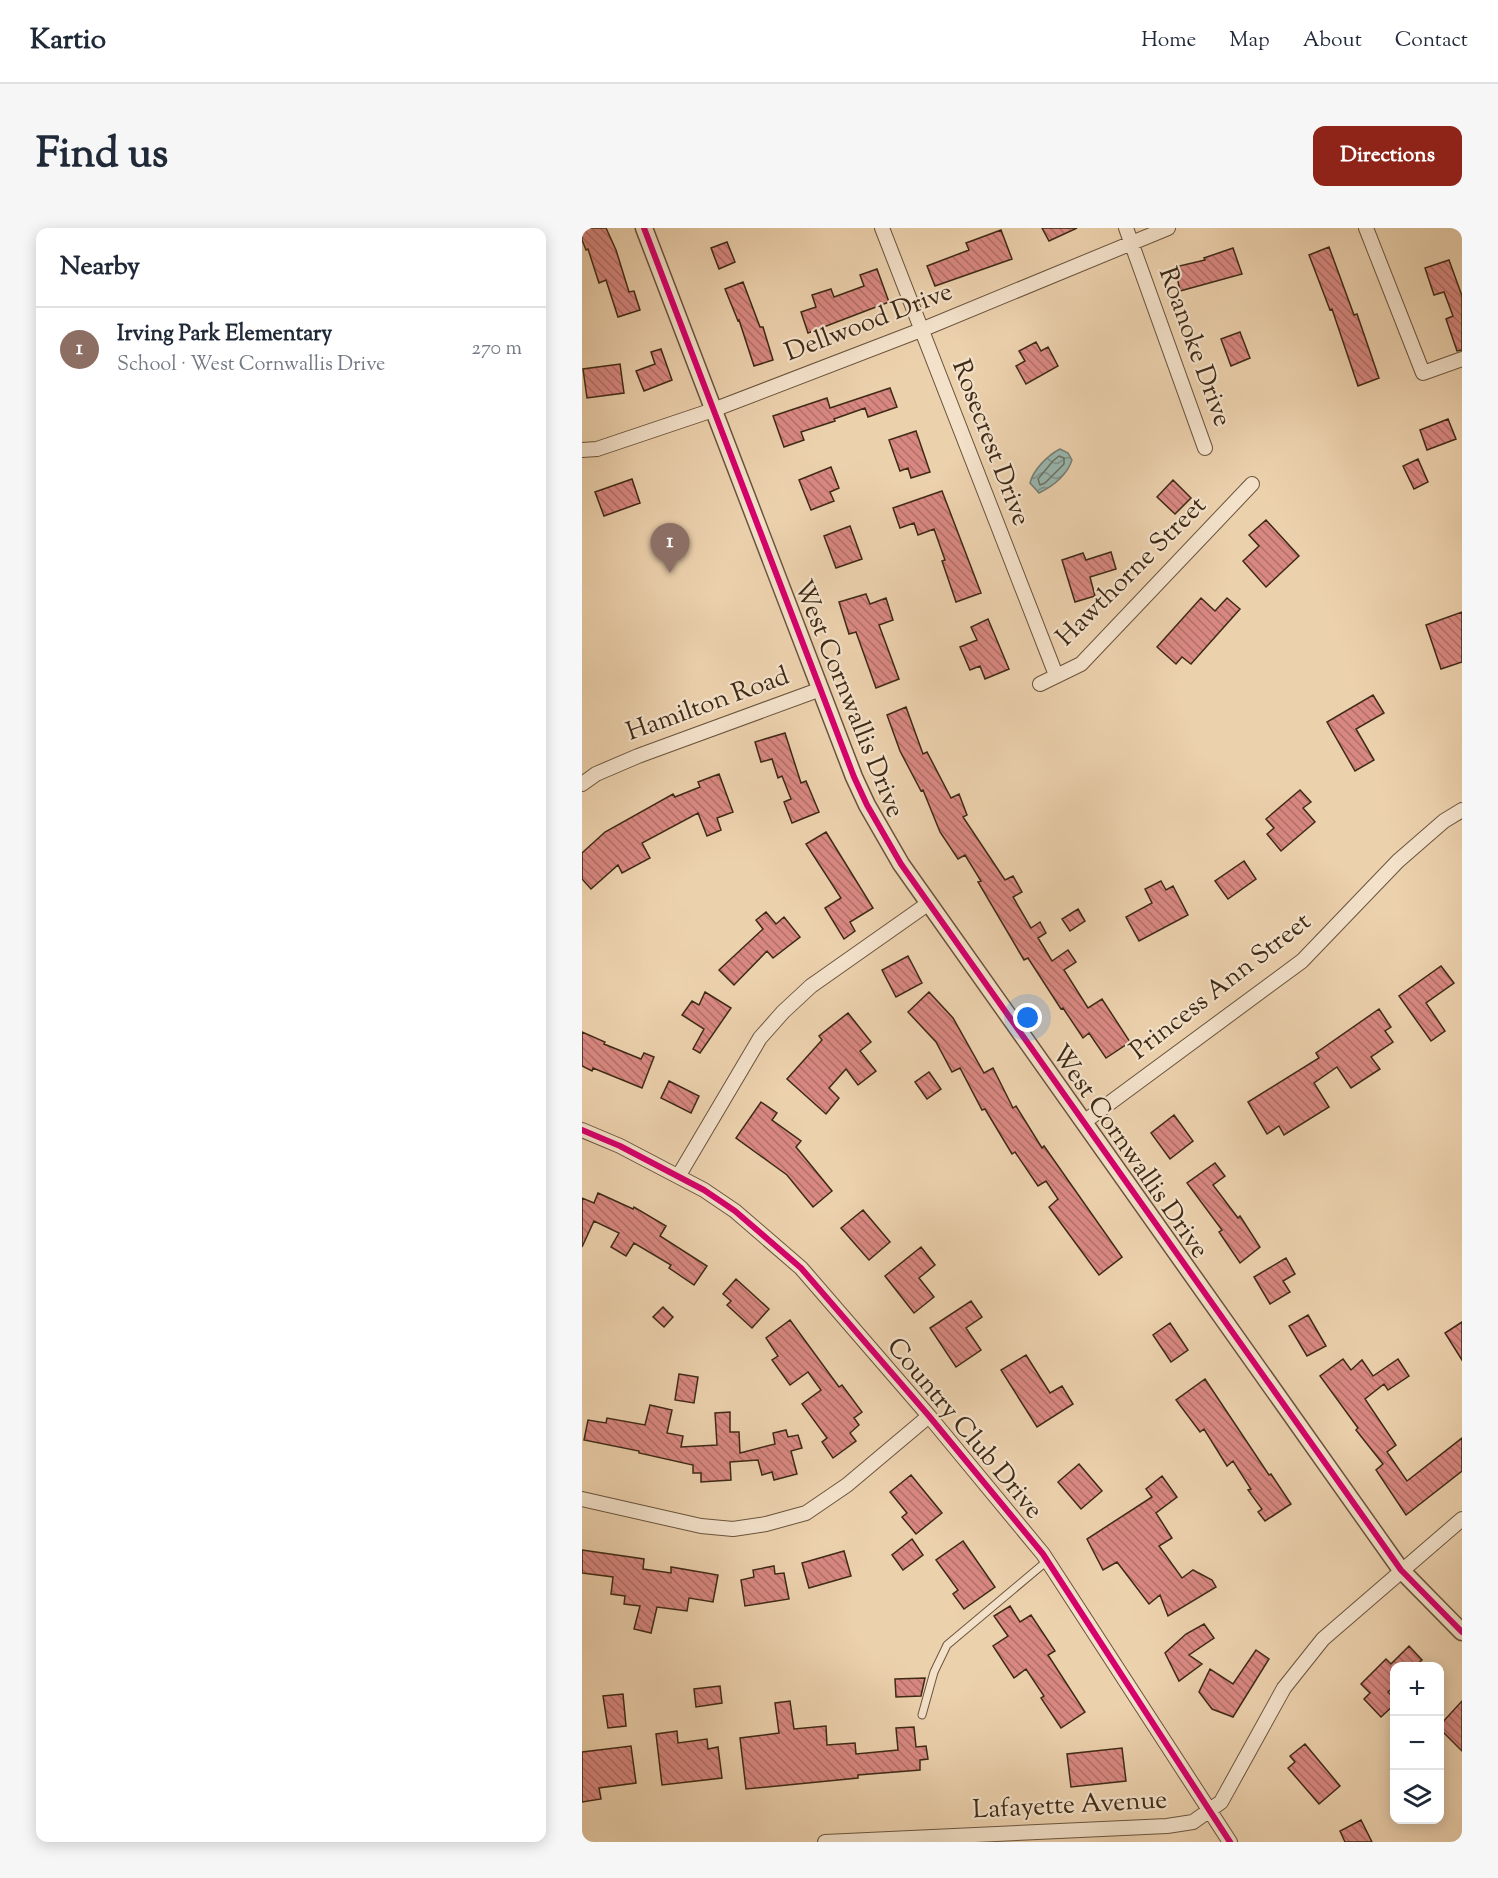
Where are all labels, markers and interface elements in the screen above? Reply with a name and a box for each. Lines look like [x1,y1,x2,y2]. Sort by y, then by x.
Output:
text: Kartio [30,21,106,61]
text: Home [1141,26,1196,56]
text: Map [1229,26,1270,56]
text: About [1303,26,1362,56]
text: Contact [1395,26,1468,56]
text: Find us [36,126,168,186]
button: Directions [1313,126,1462,186]
text: Nearby [60,249,140,286]
street label: Roanoke Drive [1148,262,1240,432]
street label: Dellwood Drive [780,274,958,372]
text: Irving Park Elementary [117,319,332,351]
text: 1 [76,335,83,364]
text: 270 m [472,335,522,364]
text: School · West Cornwallis Drive [117,351,385,380]
street label: Rosecrest Drive [941,355,1039,531]
street label: Hawthorne Street [1048,488,1216,656]
pin: 1 [650,524,689,573]
street label: West Cornwallis Drive [783,575,913,823]
street label: Hamilton Road [621,658,795,752]
street label: Princess Ann Street [1123,904,1320,1070]
your location [1013,1003,1042,1032]
street label: West Cornwallis Drive [1041,1038,1217,1266]
street label: Country Club Drive [877,1330,1051,1528]
map controls [1390,1662,1444,1824]
button: + [1390,1662,1444,1716]
button: − [1390,1716,1444,1770]
button: layers [1390,1770,1444,1824]
street label: Lafayette Avenue [972,1782,1168,1830]

